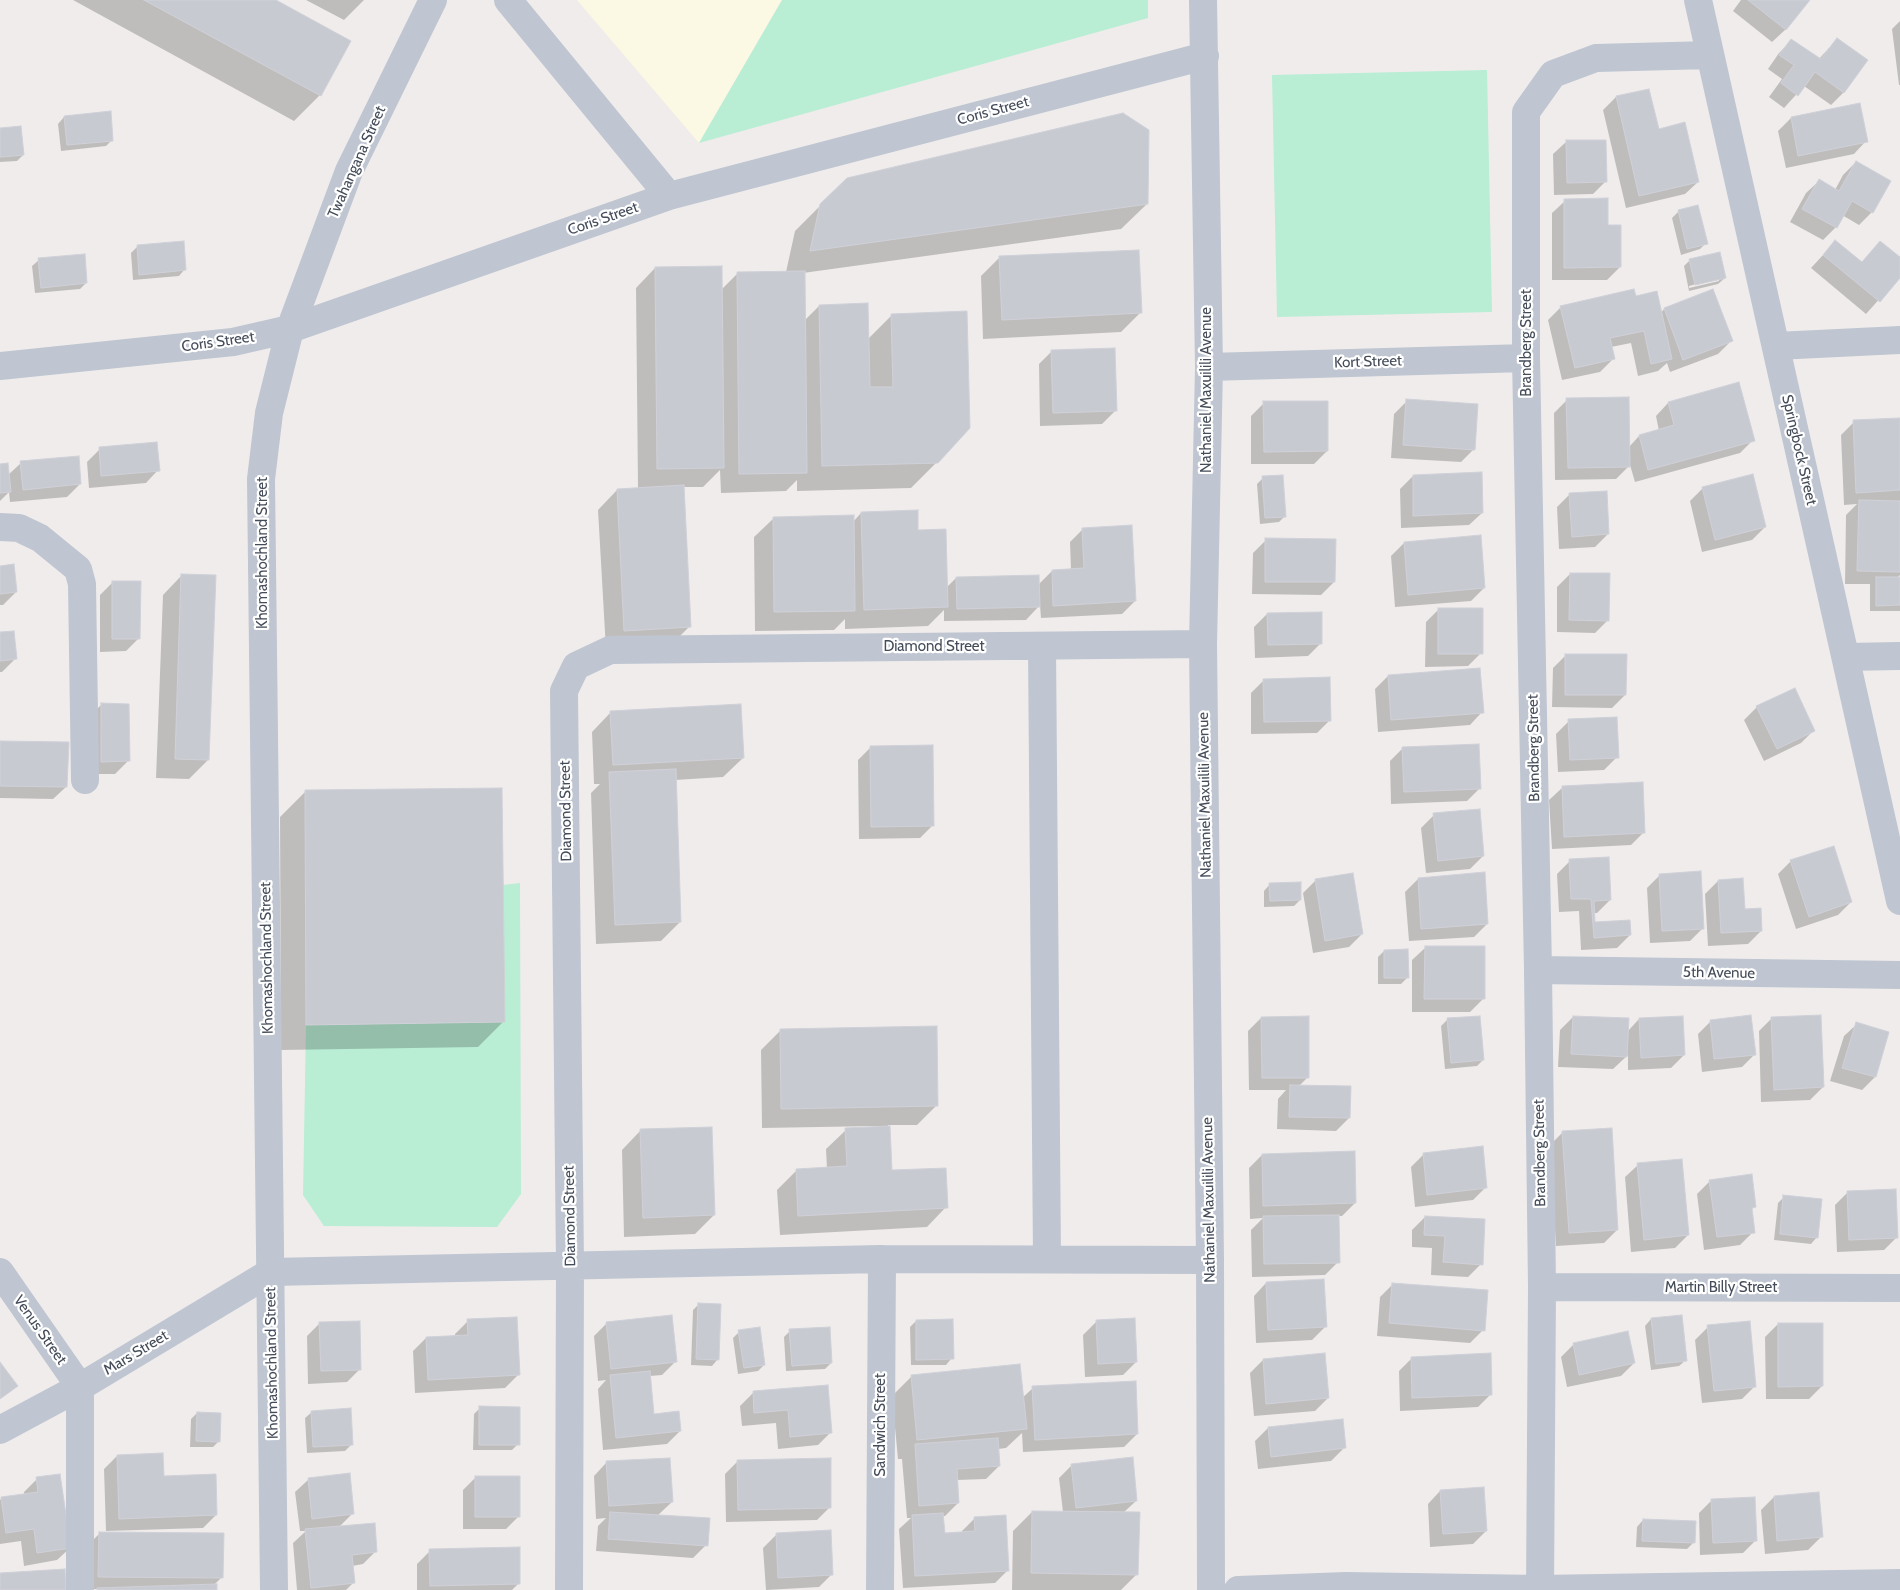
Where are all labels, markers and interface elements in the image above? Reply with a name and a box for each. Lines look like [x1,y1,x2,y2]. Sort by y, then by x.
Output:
street label: Coris Street [955,93,1031,129]
street label: Twahangana Street [324,103,390,221]
street label: Coris Street [565,199,641,239]
street label: Brandberg Street [1518,289,1536,397]
street label: Nathaniel Maxuilili Avenue [1198,307,1216,473]
street label: Coris Street [180,328,256,356]
street label: Kort Street [1334,352,1402,372]
street label: Springbock Street [1778,393,1820,507]
street label: Khomashochland Street [254,477,272,629]
street label: Diamond Street [883,638,985,656]
street label: Brandberg Street [1524,694,1544,802]
street label: Nathaniel Maxuilili Avenue [1195,712,1215,878]
street label: Diamond Street [556,760,576,862]
street label: Khomashochland Street [257,882,277,1034]
street label: 5th Avenue [1683,963,1755,983]
street label: Brandberg Street [1530,1099,1550,1207]
street label: Nathaniel Maxuilili Avenue [1199,1117,1219,1283]
street label: Diamond Street [560,1165,580,1267]
street label: Martin Billy Street [1665,1279,1777,1297]
street label: Khomashochland Street [262,1287,282,1439]
street label: Venus Street [10,1292,70,1368]
street label: Mars Street [100,1327,172,1379]
street label: Sandwich Street [872,1373,890,1477]

